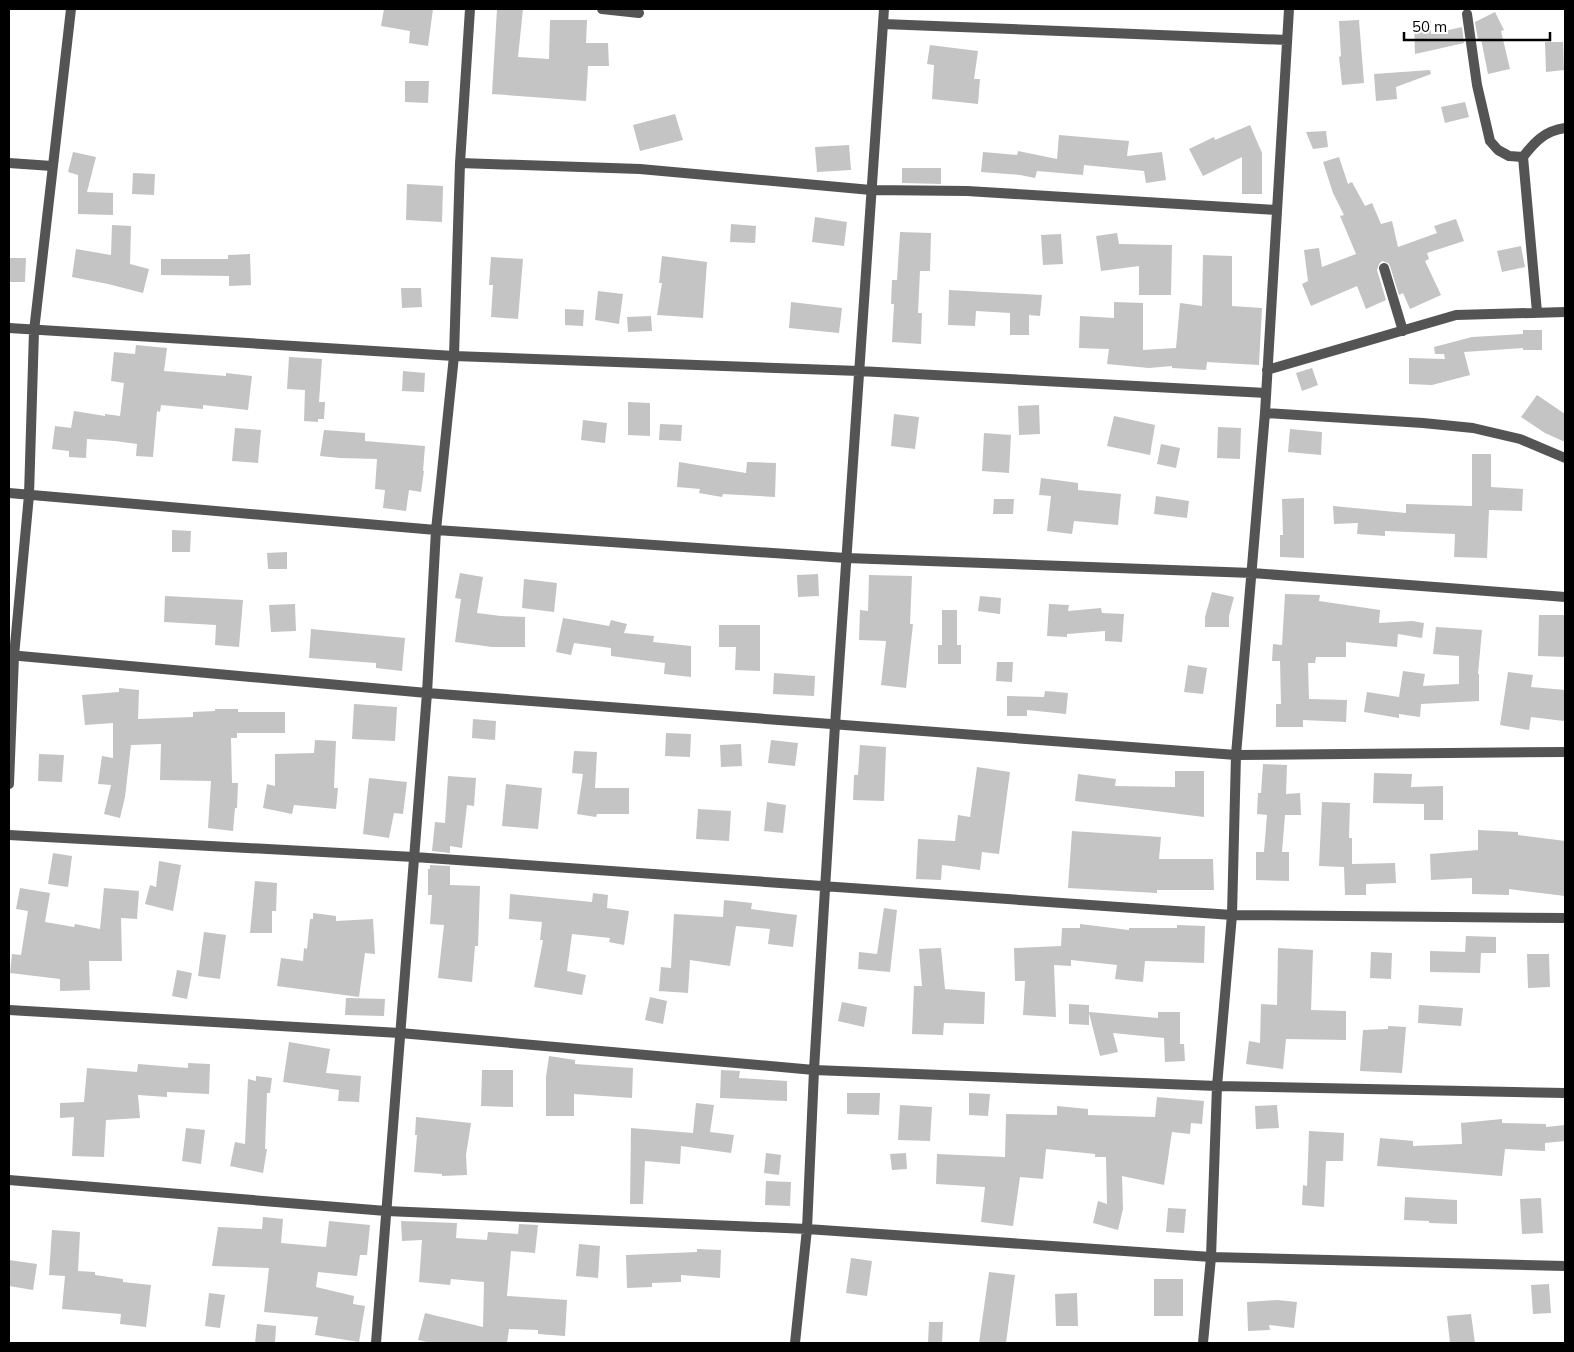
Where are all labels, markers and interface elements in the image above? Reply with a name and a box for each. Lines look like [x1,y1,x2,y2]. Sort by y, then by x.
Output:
scale bar [1404,10,1550,42]
text: 50 m [1412,17,1447,36]

